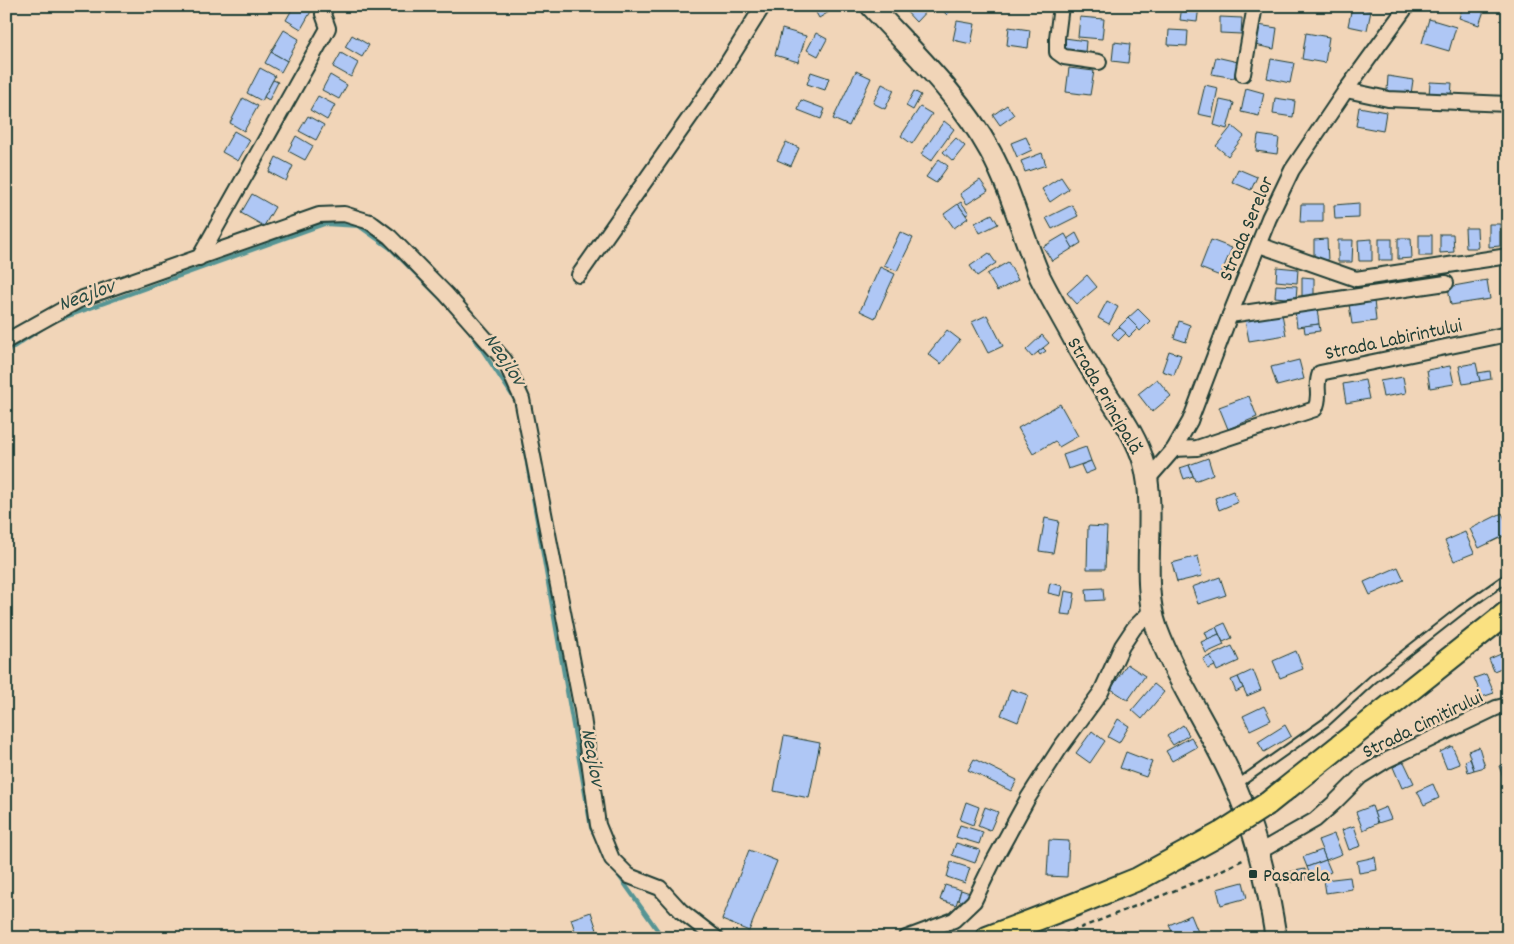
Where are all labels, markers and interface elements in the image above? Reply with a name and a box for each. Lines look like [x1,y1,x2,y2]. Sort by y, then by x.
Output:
street label: Strada Serelor [1213,172,1283,286]
water label: Neajlov [55,272,122,321]
street label: Strada Labirintului [1322,313,1465,369]
water label: Neajlov [475,328,533,395]
street label: Strada Principală [1059,333,1148,460]
street label: Strada Cimitirului [1358,684,1489,767]
water label: Neajlov [571,726,611,791]
place label: Pasarela [1263,863,1330,891]
marker: Pasarela [1247,868,1259,880]

